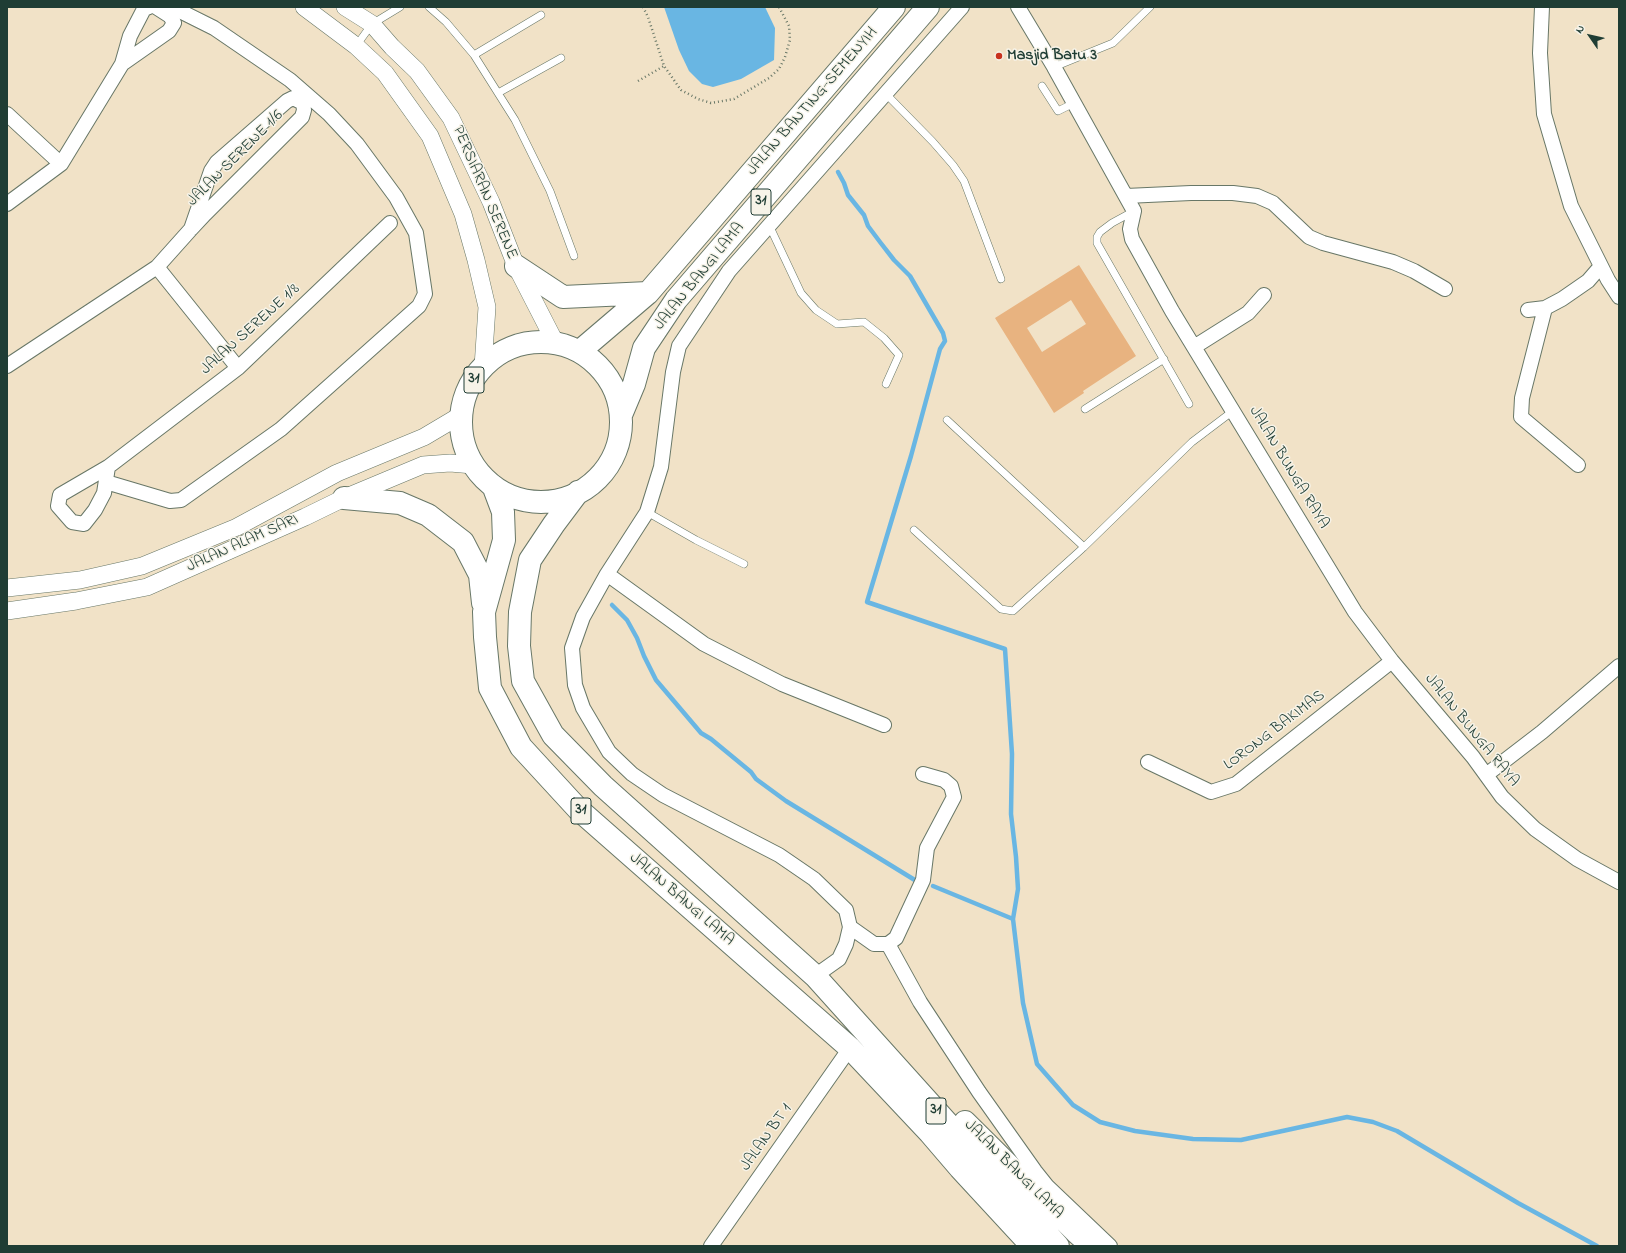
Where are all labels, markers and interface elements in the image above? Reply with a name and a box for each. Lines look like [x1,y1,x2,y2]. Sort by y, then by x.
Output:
north arrow [1570,16,1610,56]
text: N [1571,22,1589,37]
street label: JALAN BANTING-SEMENYIH [743,24,883,180]
place label: Masjid Batu 3 [1007,46,1097,66]
marker: Masjid Batu 3 [994,51,1004,61]
street label: JALAN SERENE 1/6 [184,107,288,211]
street label: PERSIARAN SERENE [447,123,521,263]
road number: 31 [751,189,771,215]
street label: JALAN BANGI LAMA [651,219,749,335]
street label: JALAN SERENE 1/8 [197,280,305,380]
road number: 31 [464,367,484,393]
street label: JALAN BUNGA RAYA [1244,403,1332,533]
street label: JALAN ALAM SARI [184,511,302,577]
street label: JALAN BUNGA RAYA [1420,671,1522,791]
street label: LORONG BAKIMAS [1221,687,1329,775]
road number: 31 [571,798,591,824]
street label: JALAN BANGI LAMA [625,849,737,951]
road number: 31 [926,1098,946,1124]
street label: JALAN BT 1 [737,1101,797,1175]
street label: JALAN BANGI LAMA [959,1116,1067,1224]

